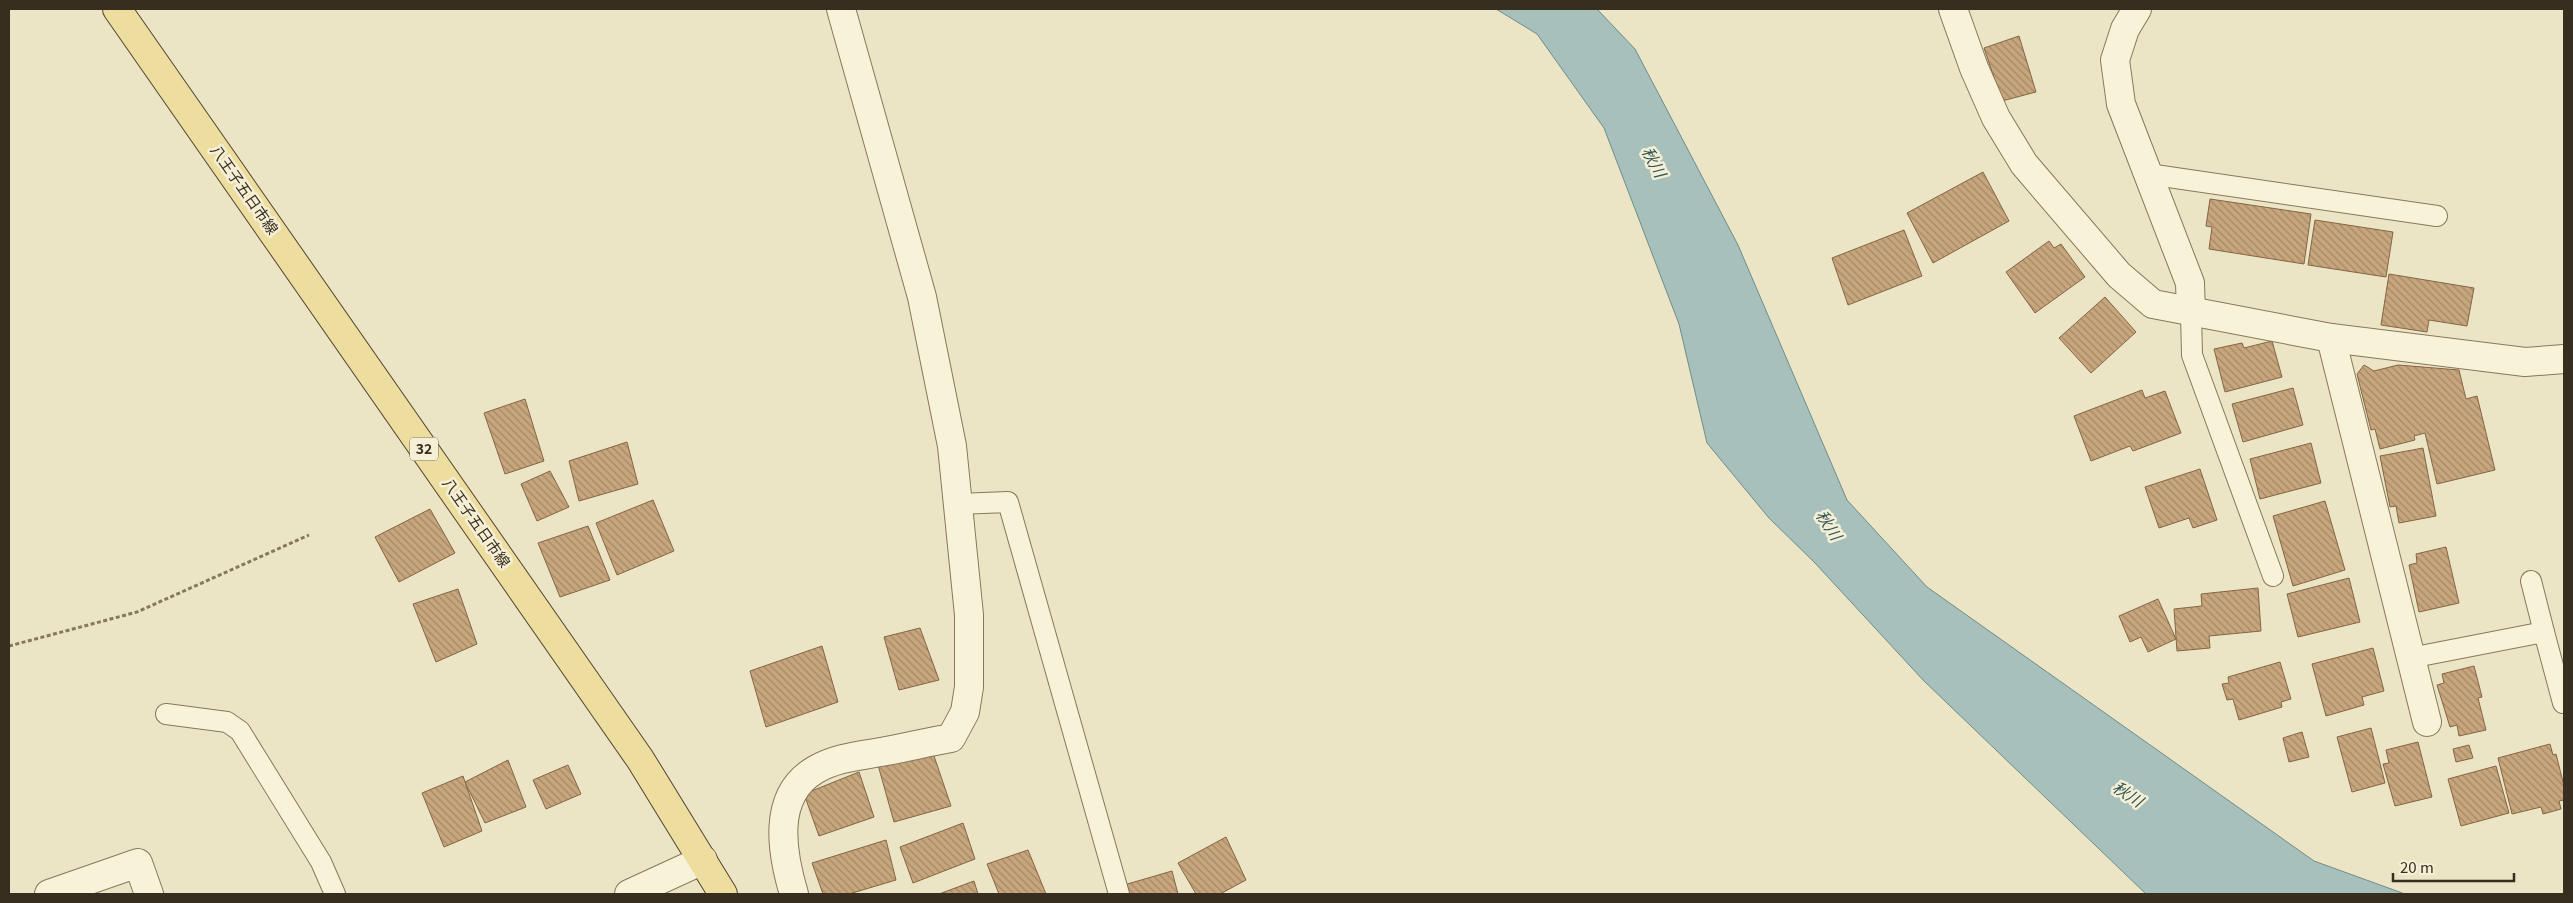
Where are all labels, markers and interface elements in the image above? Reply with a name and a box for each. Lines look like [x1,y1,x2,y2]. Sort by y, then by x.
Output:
street label: 八王子五日市線 [207,140,284,238]
water label: 秋川 [1637,142,1674,183]
road number: 32 [410,438,438,460]
street label: 八王子五日市線 [439,473,516,571]
water label: 秋川 [1811,504,1850,546]
water label: 秋川 [2109,774,2150,813]
scale bar [2393,850,2514,882]
text: 20 m [2400,856,2434,877]

